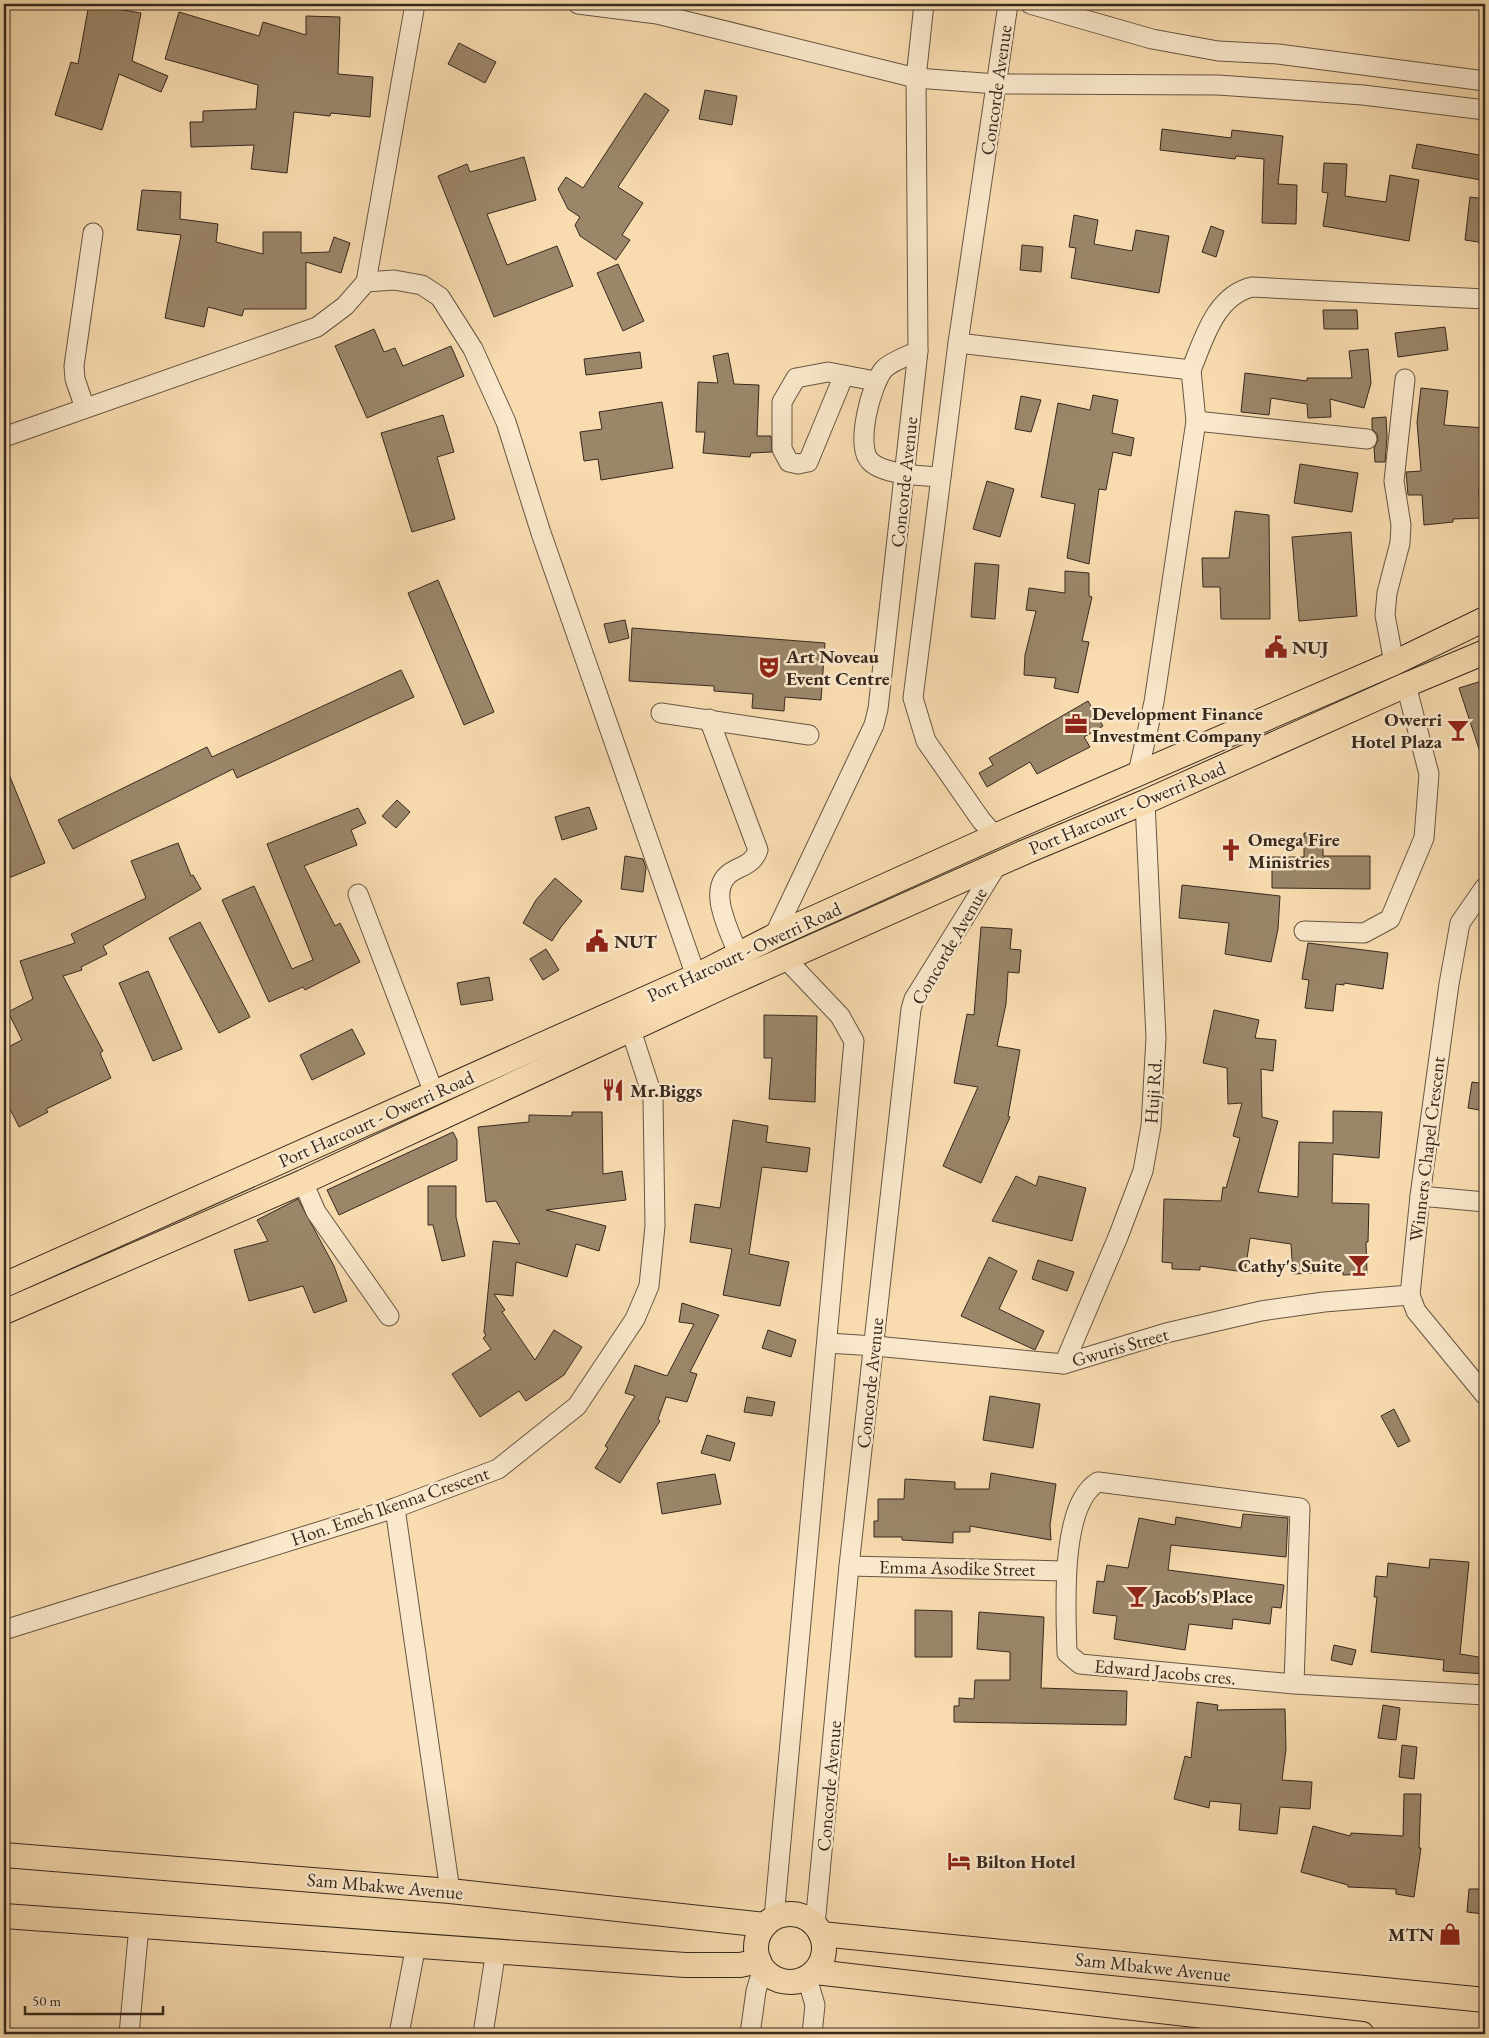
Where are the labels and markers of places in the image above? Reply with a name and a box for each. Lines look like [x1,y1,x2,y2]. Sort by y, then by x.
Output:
public building icon: NUJ [1263,634,1289,660]
place label: NUJ [1292,635,1328,660]
place label: Art Noveau Event Centre [785,644,890,691]
theatre icon: Art Noveau Event Centre [756,654,782,680]
place label: Development Finance Investment Company [1092,701,1263,748]
place label: Owerri Hotel Plaza [1351,707,1443,754]
office icon: Development Finance Investment Company [1063,711,1089,737]
bar icon: Owerri Hotel Plaza [1445,717,1471,743]
place label: Omega Fire Ministries [1248,827,1340,874]
church icon: Omega Fire Ministries [1218,837,1244,863]
public building icon: NUT [584,928,610,954]
place label: NUT [614,929,658,954]
restaurant icon: Mr.Biggs [600,1077,626,1103]
place label: Mr.Biggs [630,1078,702,1103]
bar icon: Cathy's Suite [1346,1252,1372,1278]
place label: Cathy's Suite [1238,1253,1342,1278]
bar icon: Jacob's Place [1124,1583,1150,1609]
place label: Jacob's Place [1152,1584,1253,1609]
hotel icon: Bilton Hotel [946,1848,972,1874]
place label: Bilton Hotel [976,1849,1076,1874]
shop icon: MTN [1437,1921,1463,1947]
place label: MTN [1388,1922,1435,1947]

